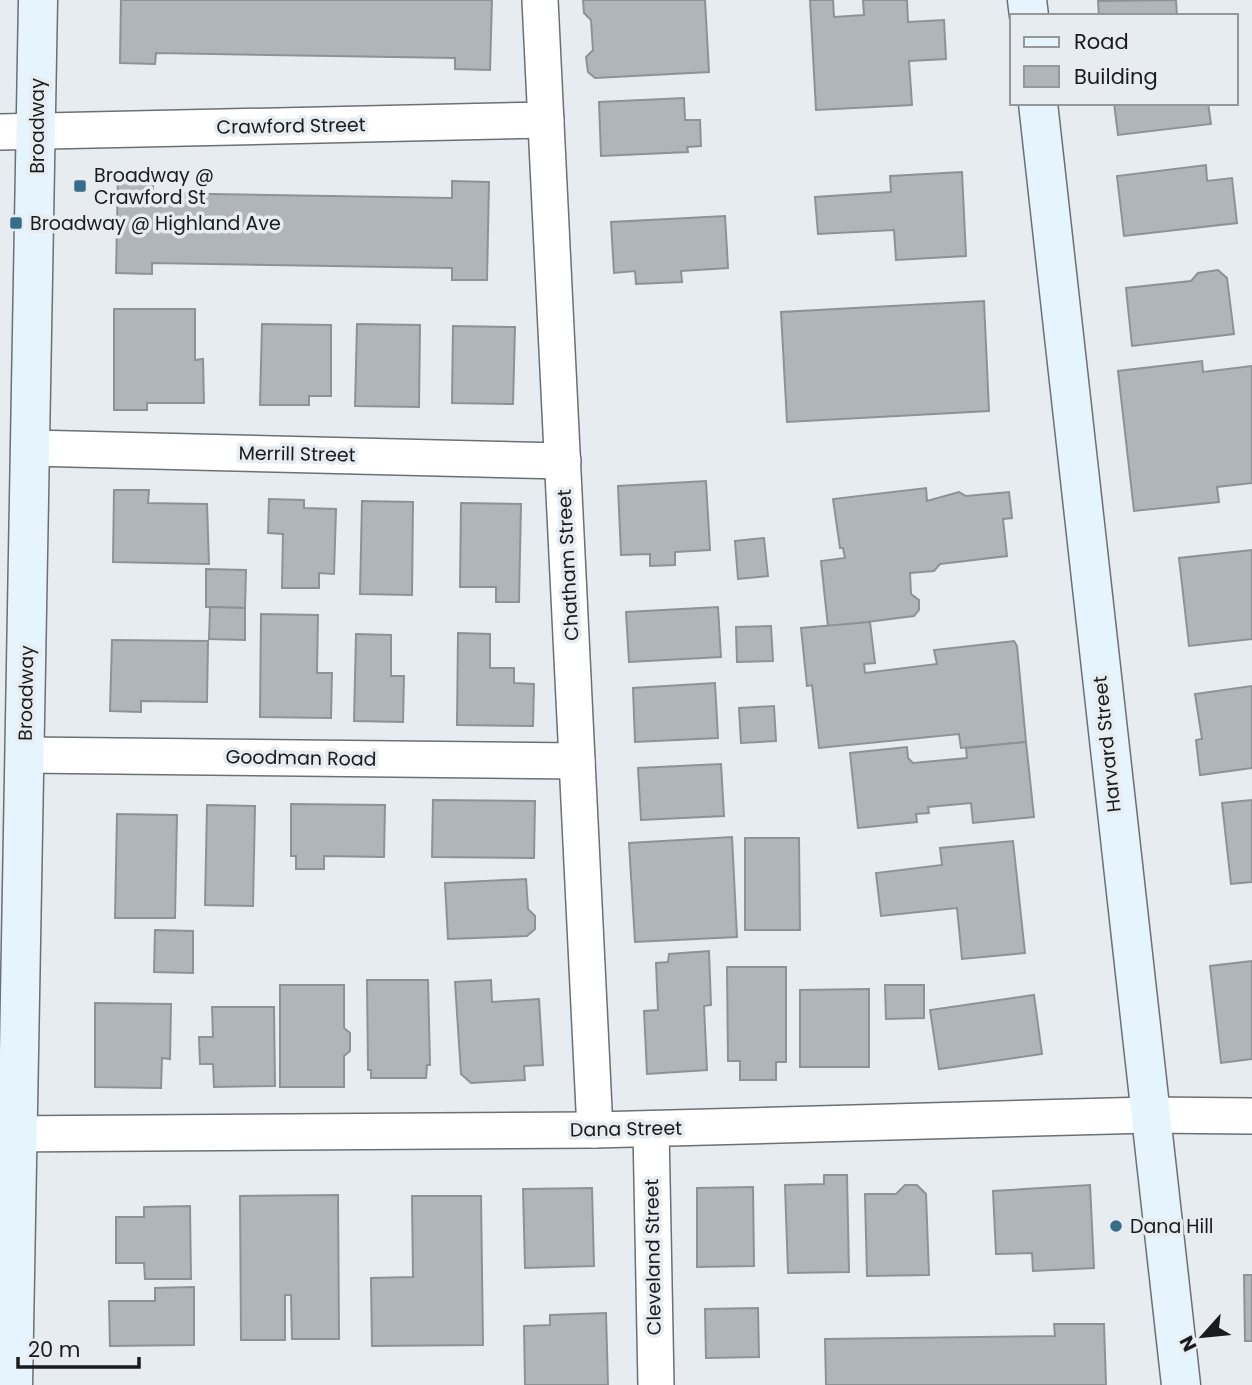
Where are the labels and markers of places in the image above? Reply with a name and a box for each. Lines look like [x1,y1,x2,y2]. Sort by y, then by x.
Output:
place label: Broadway @ Crawford St [94,162,214,211]
marker: Broadway @ Crawford St [72,178,88,194]
place label: Broadway @ Highland Ave [30,210,281,237]
marker: Broadway @ Highland Ave [8,215,24,231]
place label: Dana Hill [1130,1213,1214,1240]
marker: Dana Hill [1108,1218,1124,1234]

